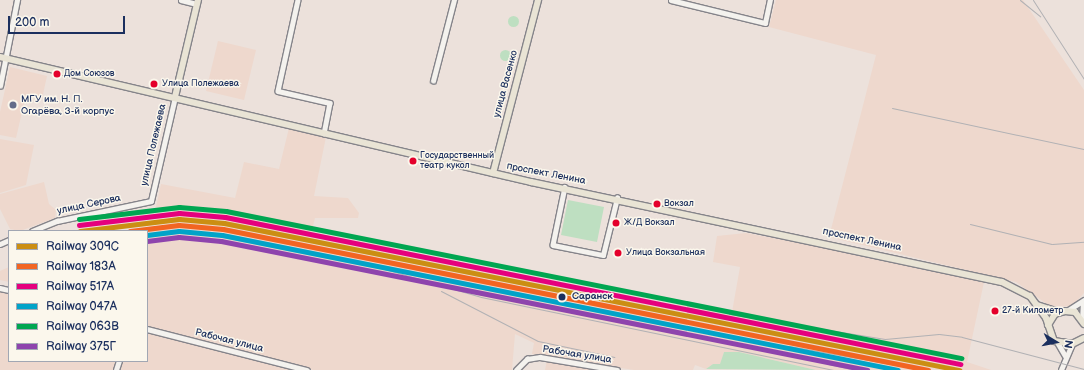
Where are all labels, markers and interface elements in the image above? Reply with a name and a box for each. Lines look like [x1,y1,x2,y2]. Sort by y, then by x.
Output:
scale bar [10,8,127,34]
text: 200 m [15,15,49,30]
street label: улица Васенко [491,49,521,119]
marker: Дом Союзов [52,69,62,79]
place label: Дом Союзов [64,69,115,79]
marker: Улица Полежаева [149,79,159,89]
place label: Улица Полежаева [162,79,239,89]
place label: МГУ им. Н. П. Огарёва, 3-й корпус [21,93,114,116]
marker: МГУ им. Н. П. Огарёва, 3-й корпус [8,100,18,110]
street label: улица Полежаева [139,103,169,187]
place label: Государственный театр кукол [420,151,494,172]
marker: Государственный театр кукол [408,156,418,166]
street label: проспект Ленина [505,160,587,188]
street label: улица Серова [56,192,122,218]
marker: Вокзал [652,199,662,209]
place label: Вокзал [664,199,694,209]
marker: Ж/Д Вокзал [611,218,621,228]
place label: Ж/Д Вокзал [624,218,675,228]
street label: проспект Ленина [821,226,903,254]
legend [8,230,148,362]
text: Railway 309С [46,239,119,254]
marker: Улица Вокзальная [613,248,623,258]
place label: Улица Вокзальная [626,248,705,258]
text: Railway 183А [46,259,116,274]
text: Railway 517А [46,279,114,294]
marker: Саранск [555,290,569,304]
place label: Саранск [572,291,613,303]
text: Railway 047А [46,299,117,314]
marker: 27-й Километр [990,306,1000,316]
place label: 27-й Километр [1002,306,1063,316]
text: Railway 063В [46,319,119,334]
north arrow [1036,322,1076,362]
street label: Рабочая улица [194,327,264,355]
text: Railway 375Г [46,339,116,354]
text: N [1061,339,1075,349]
street label: Рабочая улица [542,344,612,366]

